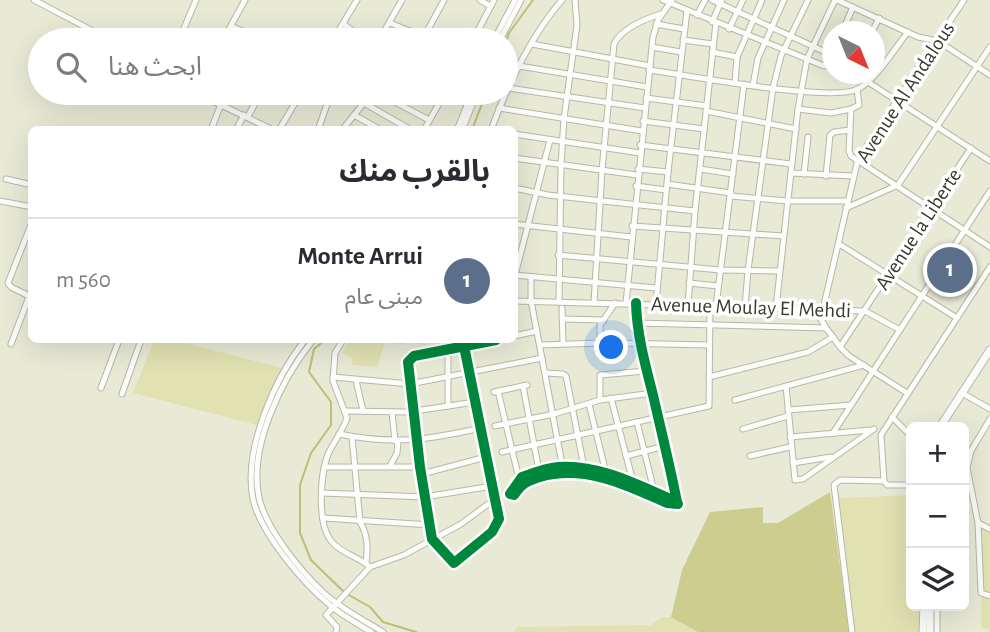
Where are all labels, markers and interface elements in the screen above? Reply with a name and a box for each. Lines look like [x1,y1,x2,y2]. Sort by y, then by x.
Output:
street label: Avenue Al Andalous [852,18,959,166]
north arrow [822,21,885,84]
search box [28,28,518,105]
icon: search [52,48,90,86]
text: ابحث هنا [108,54,202,80]
text: بالقرب منك [339,157,490,187]
street label: Avenue la Liberte [871,165,965,294]
text: Monte Arrui [297,243,423,269]
pin: 1 [927,244,973,296]
text: 560 m [56,269,111,292]
text: 1 [463,269,471,292]
text: مبنى عام [345,286,423,309]
street label: Avenue Moulay El Mehdi [650,294,851,321]
your location [594,330,628,364]
map controls [906,422,969,611]
button: + [906,422,969,485]
button: − [906,485,969,548]
button: layers [906,548,969,611]

